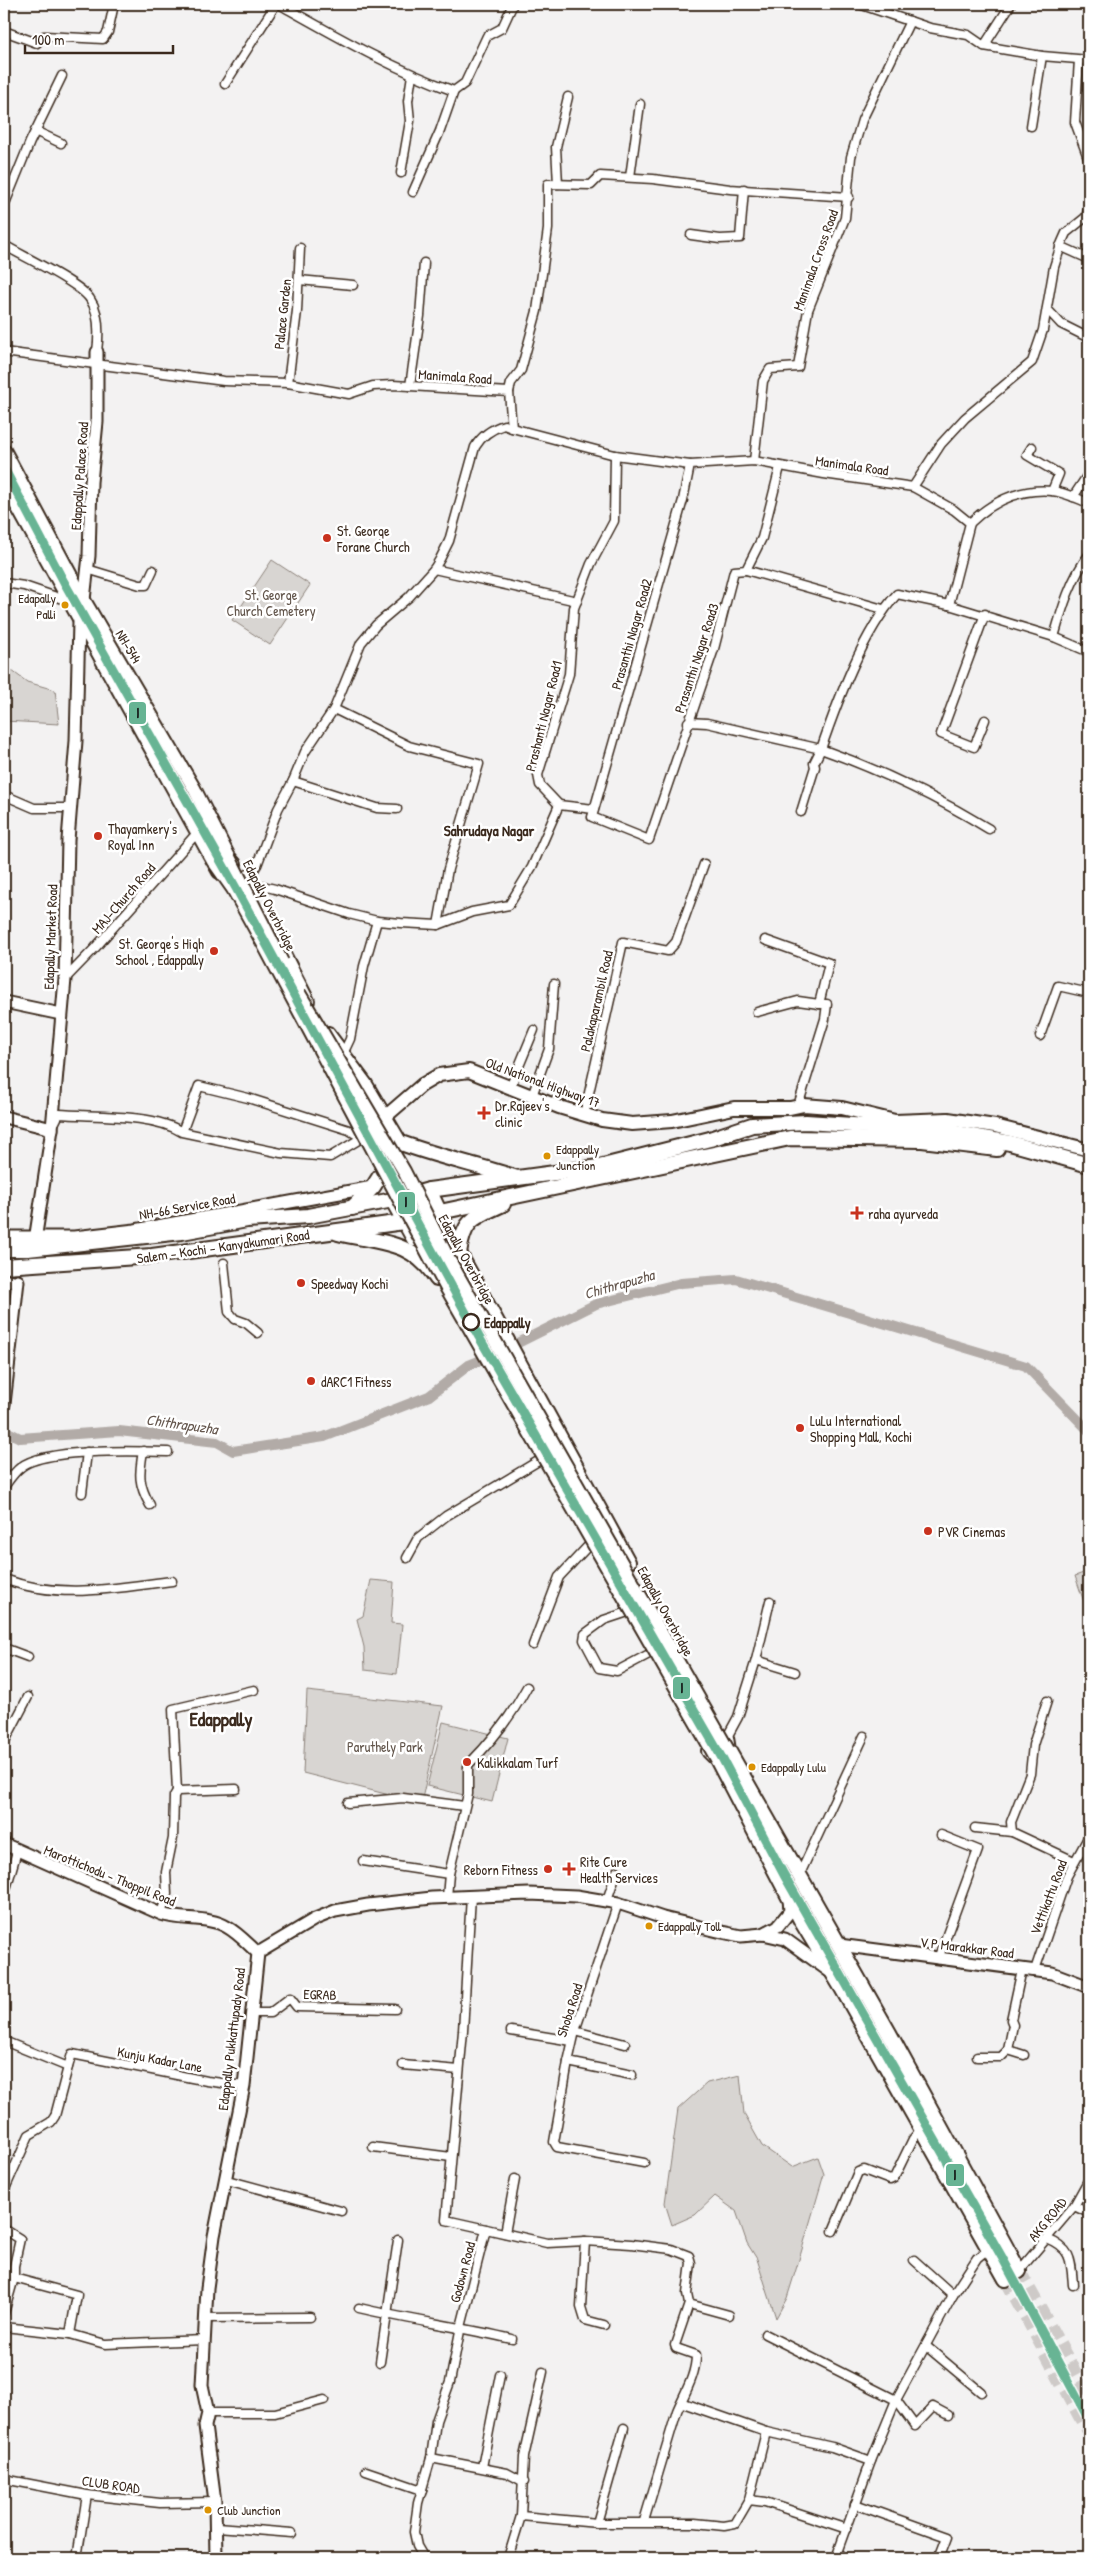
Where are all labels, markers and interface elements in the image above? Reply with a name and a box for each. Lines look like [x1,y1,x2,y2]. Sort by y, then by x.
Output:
scale bar [25,22,172,54]
text: 100 m [32,29,65,50]
street label: Manimala Cross Road [788,206,842,313]
street label: Palace Garden [269,278,295,350]
street label: Manimala Road [418,364,493,388]
street label: Edappally Palace Road [66,421,93,531]
street label: Manimala Road [814,450,890,480]
place label: St. George Forane Church [336,521,410,556]
marker: St. George Forane Church [321,532,333,544]
street label: Prasanthi Nagar Road2 [606,576,657,692]
park label: St. George Church Cemetery [226,585,316,621]
place label: Edapally Palli [18,589,56,623]
marker: Edapally Palli [60,600,70,610]
street label: Prasanthi Nagar Road3 [669,601,724,716]
street label: NH-544 [112,626,146,666]
street label: Prashanti Nagar Road1 [520,659,567,773]
line badge: I [128,701,147,725]
text: I [136,703,140,722]
place label: Thayamkery's Royal Inn [108,819,177,855]
district label: Sahrudaya Nagar [444,820,534,842]
marker: Thayamkery's Royal Inn [92,830,104,842]
street label: Edapally Overbridge [238,856,301,955]
street label: MAJ-Church Road [87,858,159,937]
street label: Edapally Market Road [39,883,62,990]
place label: St. George's High School , Edappally [115,934,204,970]
marker: St. George's High School , Edappally [208,945,220,957]
street label: Palakaparambil Road [575,948,618,1054]
street label: Old National Highway 17 [483,1052,603,1112]
place label: Dr.Rajeev's clinic [495,1096,550,1131]
marker: Dr.Rajeev's clinic [477,1106,491,1120]
place label: Edappally Junction [556,1140,600,1174]
marker: Edappally Junction [542,1151,552,1161]
street label: NH-66 Service Road [137,1188,237,1224]
line badge: I [397,1191,416,1215]
text: I [404,1192,408,1211]
place label: raha ayurveda [868,1204,938,1224]
marker: raha ayurveda [850,1206,864,1220]
street label: Edapally Overbridge [434,1211,500,1308]
street label: Salem - Kochi - Kanyakumari Road [136,1224,311,1269]
water label: Chithrapuzha [581,1263,659,1304]
place label: Speedway Kochi [311,1274,389,1294]
marker: Speedway Kochi [295,1277,307,1289]
marker: Edappally [462,1313,480,1331]
place label: Edappally [484,1313,531,1334]
place label: dARC1 Fitness [321,1372,392,1391]
marker: dARC1 Fitness [305,1375,317,1387]
water label: Chithrapuzha [145,1409,221,1440]
place label: LuLu International Shopping Mall, Kochi [810,1411,912,1447]
marker: LuLu International Shopping Mall, Kochi [794,1422,806,1434]
place label: PVR Cinemas [938,1522,1005,1541]
marker: PVR Cinemas [922,1525,934,1537]
street label: Edapally Overbridge [633,1563,699,1660]
line badge: I [672,1676,691,1700]
text: I [680,1678,684,1697]
district label: Edappally [189,1706,253,1733]
park label: Paruthely Park [347,1737,423,1757]
place label: Kalikkalam Turf [477,1753,558,1772]
marker: Kalikkalam Turf [461,1756,473,1768]
place label: Edappally Lulu [761,1758,826,1776]
marker: Edappally Lulu [747,1762,757,1772]
street label: Marottichodu - Thoppil Road [41,1840,179,1911]
place label: Rite Cure Health Services [580,1852,658,1887]
street label: Vettikattu Road [1025,1856,1071,1937]
place label: Reborn Fitness [464,1860,538,1879]
marker: Rite Cure Health Services [562,1862,576,1876]
marker: Reborn Fitness [542,1863,554,1875]
place label: Edappally Toll [658,1917,722,1935]
marker: Edappally Toll [644,1921,654,1931]
street label: V P Marakkar Road [919,1932,1016,1962]
street label: Edappally Pukkattupady Road [213,1966,250,2111]
street label: Shoba Road [551,1980,587,2039]
street label: EGRAB [303,1984,337,2004]
street label: Kunju Kadar Lane [116,2041,205,2078]
line badge: I [945,2163,965,2187]
text: I [953,2165,957,2184]
street label: AKG ROAD [1023,2193,1071,2245]
street label: Godown Road [445,2239,479,2305]
street label: CLUB ROAD [81,2471,142,2498]
place label: Club Junction [217,2501,281,2519]
marker: Club Junction [203,2505,213,2515]

